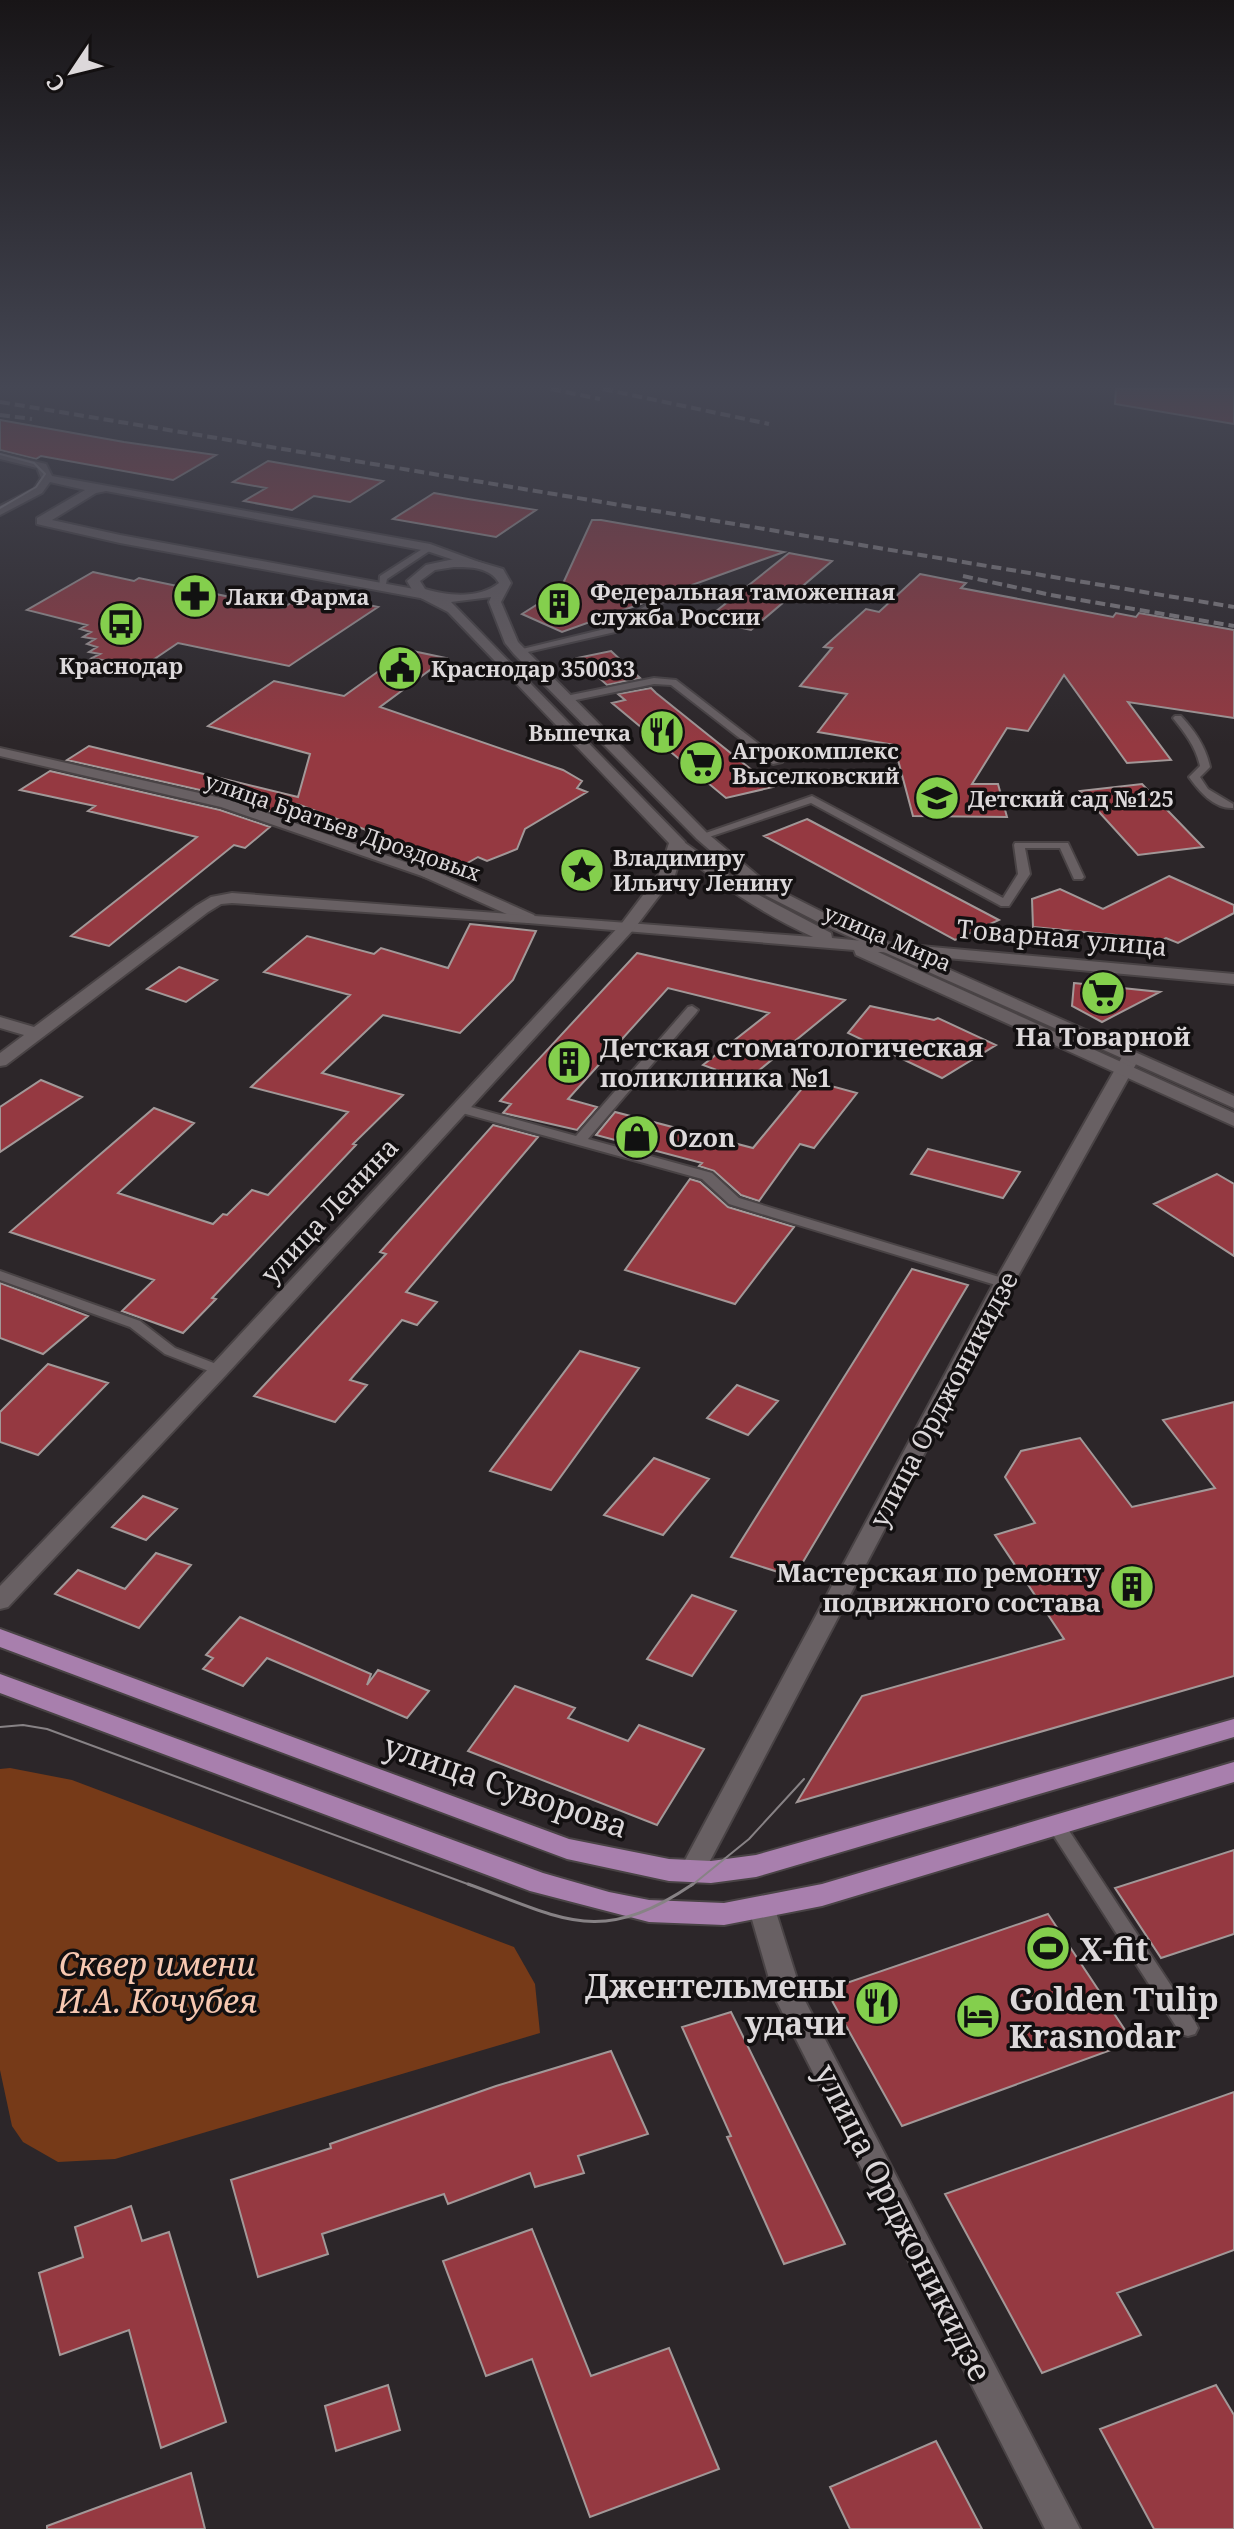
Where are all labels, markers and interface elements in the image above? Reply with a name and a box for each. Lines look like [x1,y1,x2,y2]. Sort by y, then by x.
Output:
north arrow [32,32,112,112]
text: С [38,70,71,99]
pharmacy icon: Лаки Фарма [171,572,219,620]
place label: Федеральная таможенная служба России [590,576,896,631]
building icon: Федеральная таможенная служба России [535,580,583,628]
place label: Лаки Фарма [226,581,370,611]
bus stop icon: Краснодар [97,600,145,648]
public building icon: Краснодар 350033 [376,644,424,692]
place label: Краснодар [59,650,183,680]
place label: Краснодар 350033 [431,653,635,683]
restaurant icon: Выпечка [638,708,686,756]
place label: Выпечка [528,717,631,747]
place label: Агрокомплекс Выселковский [732,735,900,790]
supermarket icon: Агрокомплекс Выселковский [677,739,725,787]
street label: улица Братьев Дроздовых [201,765,485,887]
school or university icon: Детский сад №125 [913,774,961,822]
place label: Детский сад №125 [968,783,1174,813]
place label: Владимиру Ильичу Ленину [613,842,793,897]
place icon: Владимиру Ильичу Ленину [558,846,606,894]
street label: улица Мира [820,897,956,977]
street label: Товарная улица [955,910,1169,964]
supermarket icon: На Товарной [1079,969,1127,1017]
place label: На Товарной [1015,1018,1191,1054]
place label: Детская стоматологическая поликлиника №1 [600,1029,984,1095]
building icon: Детская стоматологическая поликлиника №1 [545,1038,593,1086]
shop icon: Ozon [613,1113,661,1161]
place label: Ozon [668,1119,736,1155]
street label: улица Ленина [252,1129,406,1291]
street label: улица Орджоникидзе [860,1265,1026,1533]
place label: Мастерская по ремонту подвижного состава [776,1554,1101,1620]
building icon: Мастерская по ремонту подвижного состава [1108,1563,1156,1611]
street label: улица Суворова [378,1723,634,1847]
sports icon: X-fit [1024,1924,1072,1972]
place label: X-fit [1079,1927,1148,1970]
park label: Сквер имени И.А. Кочубея [56,1942,257,2022]
place label: Джентельмены удачи [585,1964,846,2044]
place label: Golden Tulip Krasnodar [1009,1977,1219,2057]
restaurant icon: Джентельмены удачи [853,1979,901,2027]
hotel icon: Golden Tulip Krasnodar [954,1992,1002,2040]
street label: улица Орджоникидзе [805,2056,1003,2388]

